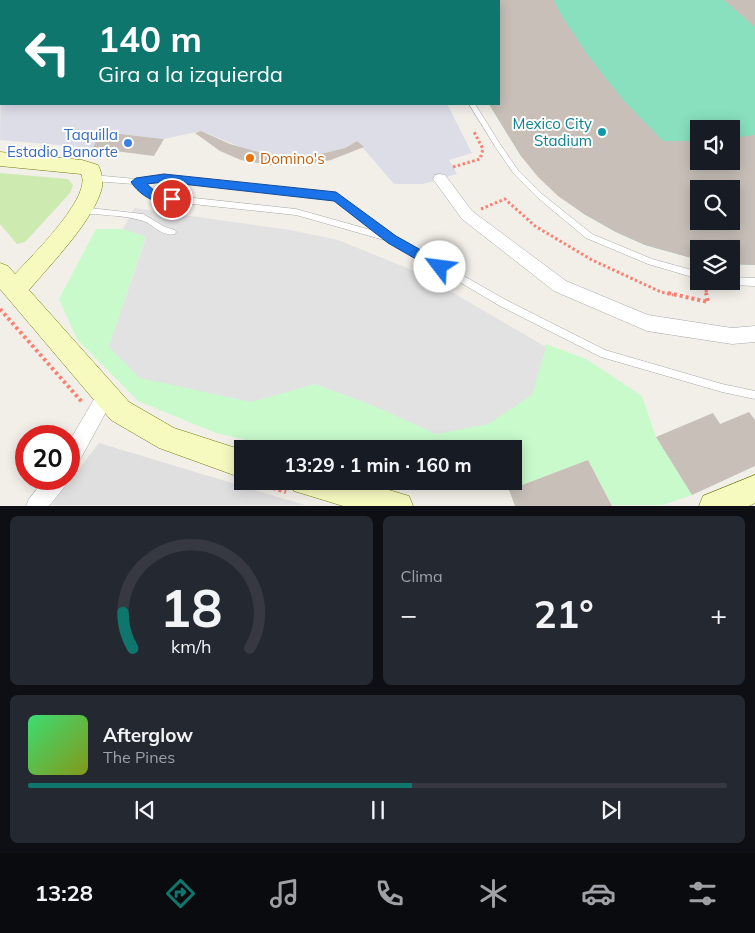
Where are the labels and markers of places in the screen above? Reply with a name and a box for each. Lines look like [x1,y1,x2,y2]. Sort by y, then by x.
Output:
place label: Mexico City Stadium [513,114,592,150]
place label: Taquilla Estadio Banorte [7,125,118,161]
marker: Mexico City Stadium [596,126,608,138]
marker: Taquilla Estadio Banorte [122,137,134,149]
place label: Domino's [260,149,325,168]
marker: Domino's [244,152,256,164]
pin [151,178,193,220]

